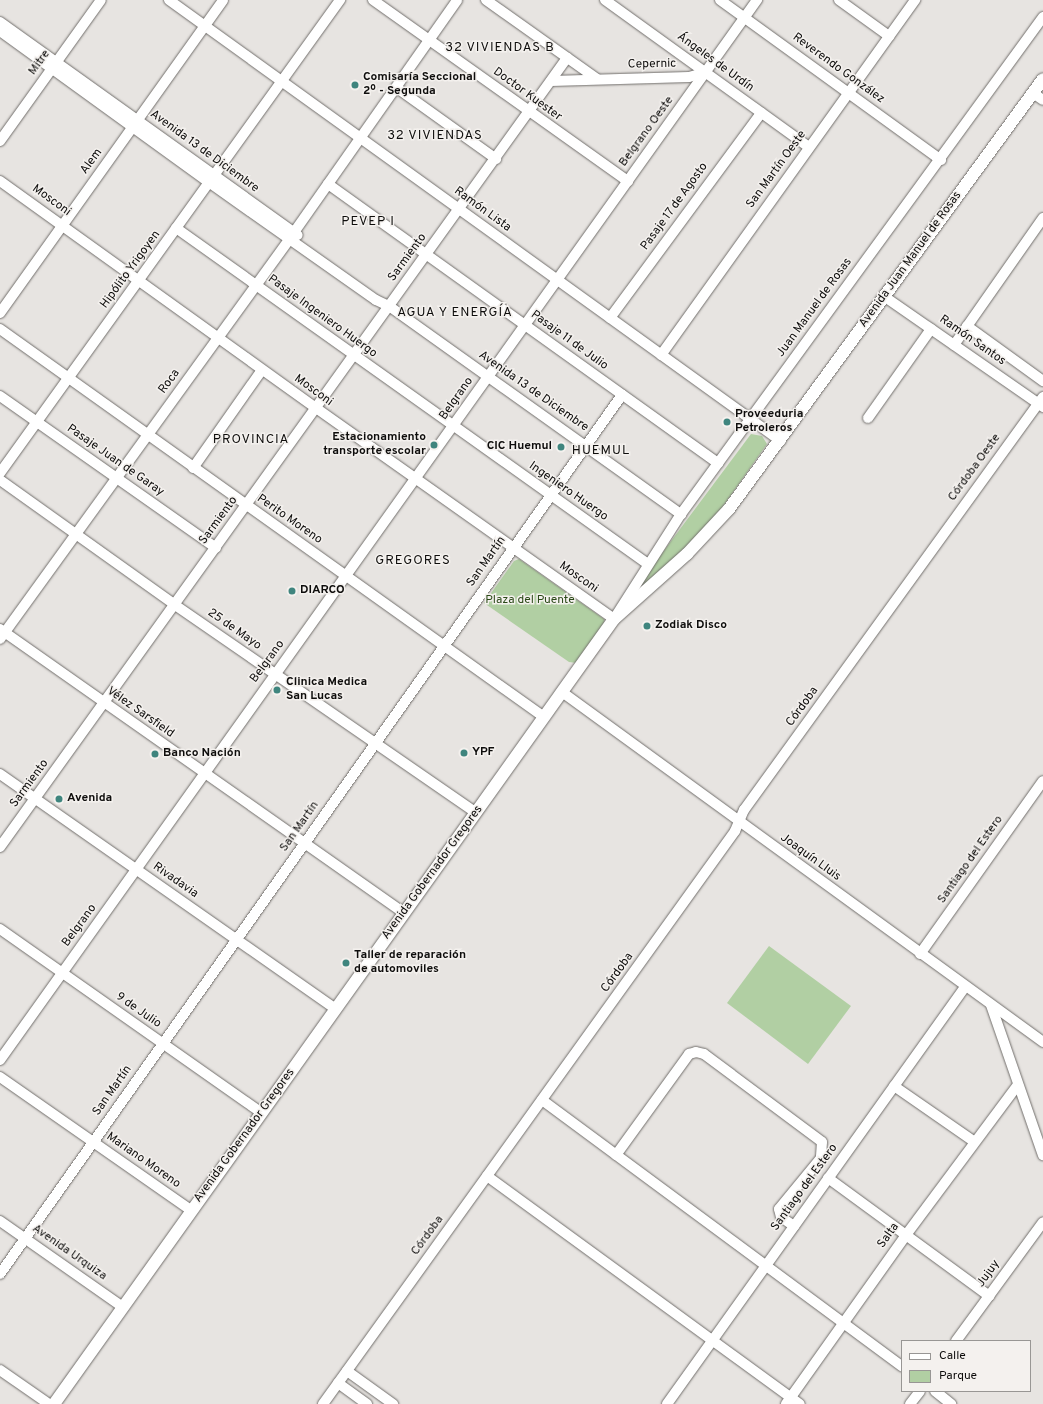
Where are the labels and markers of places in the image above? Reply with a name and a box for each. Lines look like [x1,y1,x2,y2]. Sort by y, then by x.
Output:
place label: Comisaría Seccional 2º - Segunda [363,71,476,99]
marker: Comisaría Seccional 2º - Segunda [350,80,360,90]
place label: Proveeduria Petroleros [735,408,803,436]
marker: Proveeduria Petroleros [722,417,732,427]
place label: Estacionamiento transporte escolar [323,431,426,459]
marker: Estacionamiento transporte escolar [429,440,439,450]
place label: CIC Huemul [487,440,552,454]
marker: CIC Huemul [555,441,567,453]
place label: DIARCO [300,584,345,598]
marker: DIARCO [287,586,297,596]
place label: Zodiak Disco [655,619,727,633]
marker: Zodiak Disco [642,621,652,631]
place label: Clinica Medica San Lucas [286,676,367,704]
marker: Clinica Medica San Lucas [271,684,283,696]
place label: YPF [472,746,494,760]
place label: Banco Nación [163,747,241,761]
marker: YPF [459,748,469,758]
marker: Banco Nación [150,749,160,759]
place label: Avenida [67,792,112,806]
marker: Avenida [54,794,64,804]
place label: Taller de reparación de automoviles [354,949,466,977]
marker: Taller de reparación de automoviles [341,958,351,968]

